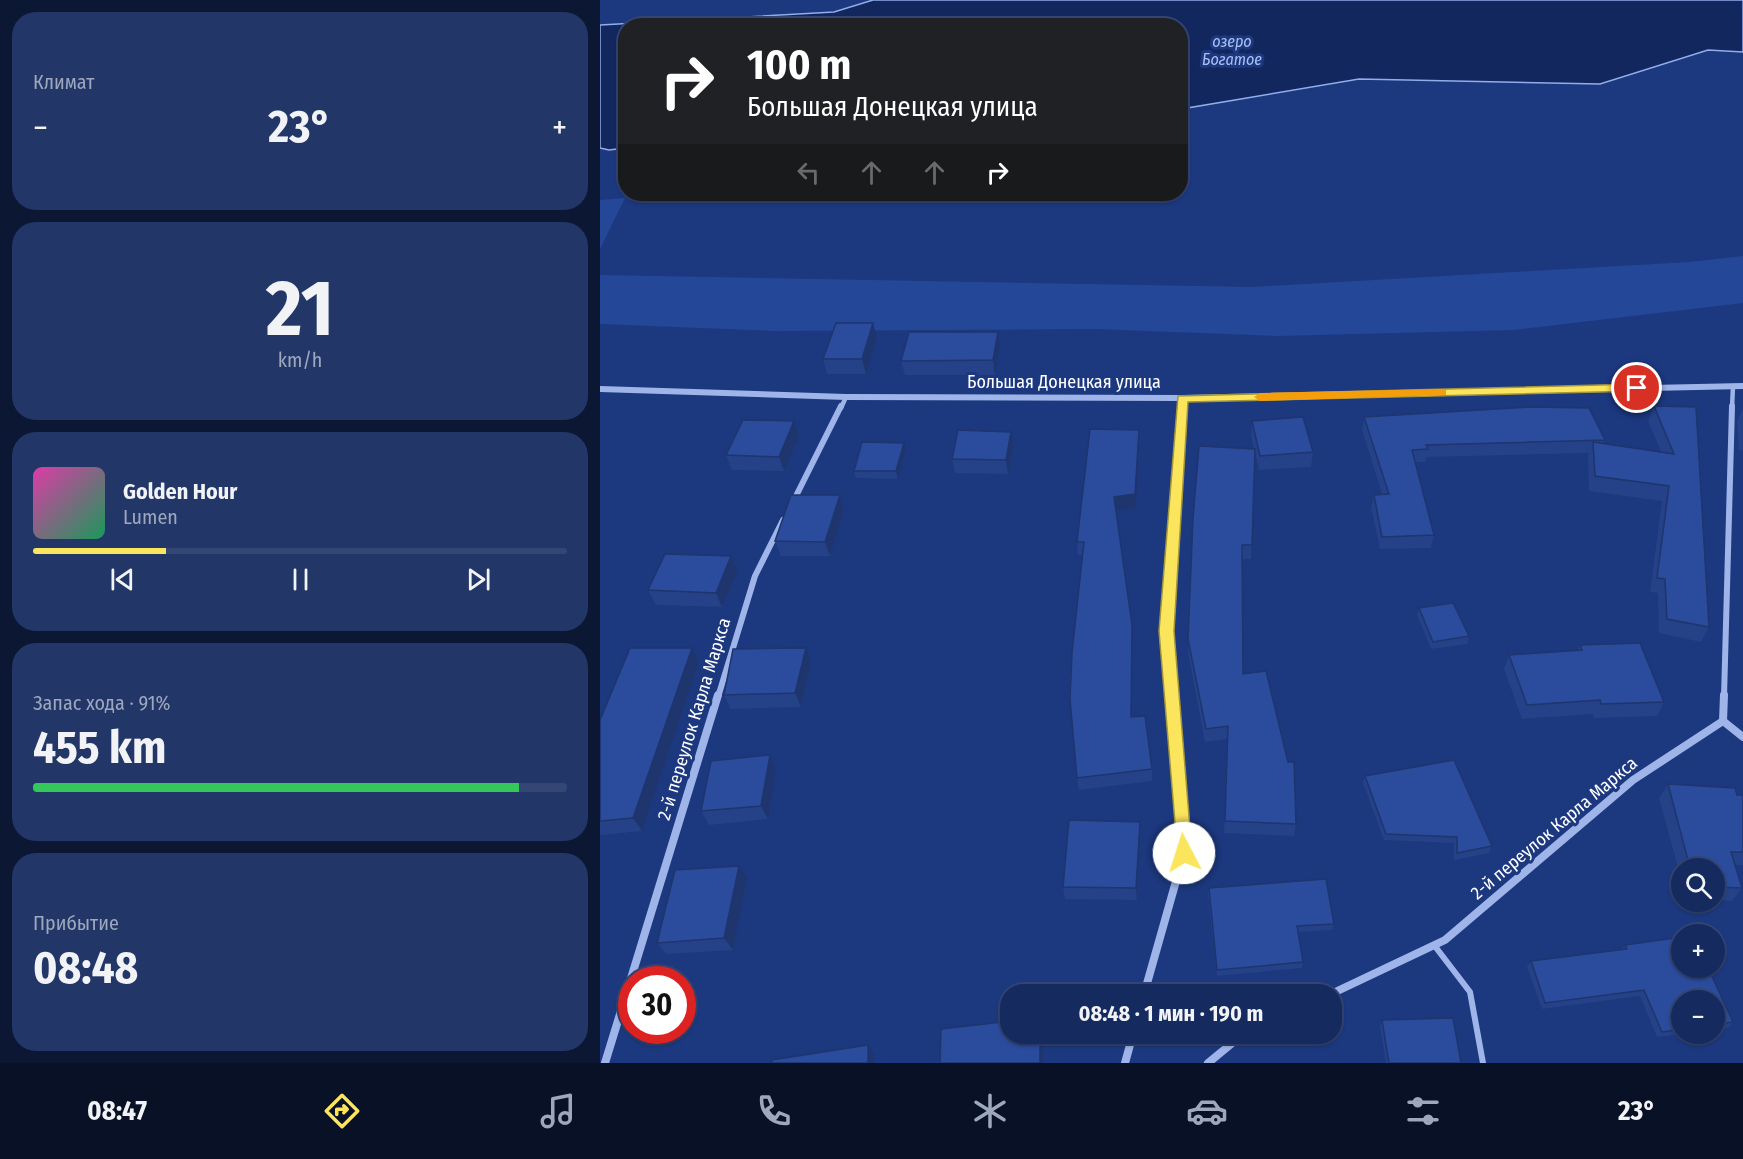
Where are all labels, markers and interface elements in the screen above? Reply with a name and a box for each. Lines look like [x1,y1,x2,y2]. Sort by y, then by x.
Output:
water label: озеро Богатое [1202,32,1262,69]
text: 100 m [747,40,851,90]
icon: right [648,42,726,120]
text: Климат [33,70,94,94]
text: Большая Донецкая улица [747,91,1038,123]
text: 23° [268,100,332,154]
text: − [33,108,48,148]
text: + [552,108,567,148]
icon: left [792,156,825,189]
icon: ahead [855,156,888,189]
icon: ahead [918,156,951,189]
icon: right [981,156,1014,189]
text: 21 [266,262,334,356]
text: km/h [278,348,322,372]
pin [1611,362,1662,413]
street label: Большая Донецкая улица [967,371,1161,393]
icon: arrive [1620,371,1653,404]
text: Golden Hour [123,478,237,505]
text: Lumen [123,505,178,529]
icon: previous [106,563,139,596]
icon: pause [284,563,317,596]
icon: next [462,563,495,596]
street label: 2-й переулок Карла Маркса [653,615,735,823]
text: Запас хода · 91% [33,691,171,715]
text: 455 km [33,721,166,775]
street label: 2-й переулок Карла Маркса [1466,752,1642,904]
position arrow [1152,821,1216,885]
map controls [1671,858,1725,1044]
button: search [1671,858,1725,912]
text: Прибытие [33,911,119,935]
button: + [1671,924,1725,978]
text: 08:48 [33,941,138,995]
speed limit sign: 30 [618,966,696,1044]
button: − [1671,990,1725,1044]
text: 08:48 · 1 мин · 190 m [1079,1000,1263,1027]
icon: directions [321,1090,363,1132]
icon: music [537,1090,579,1132]
icon: phone [753,1090,795,1132]
icon: climate [969,1090,1011,1132]
icon: car [1186,1090,1228,1132]
icon: filters [1402,1090,1444,1132]
text: 08:47 [87,1095,147,1127]
text: 23° [1618,1095,1656,1127]

